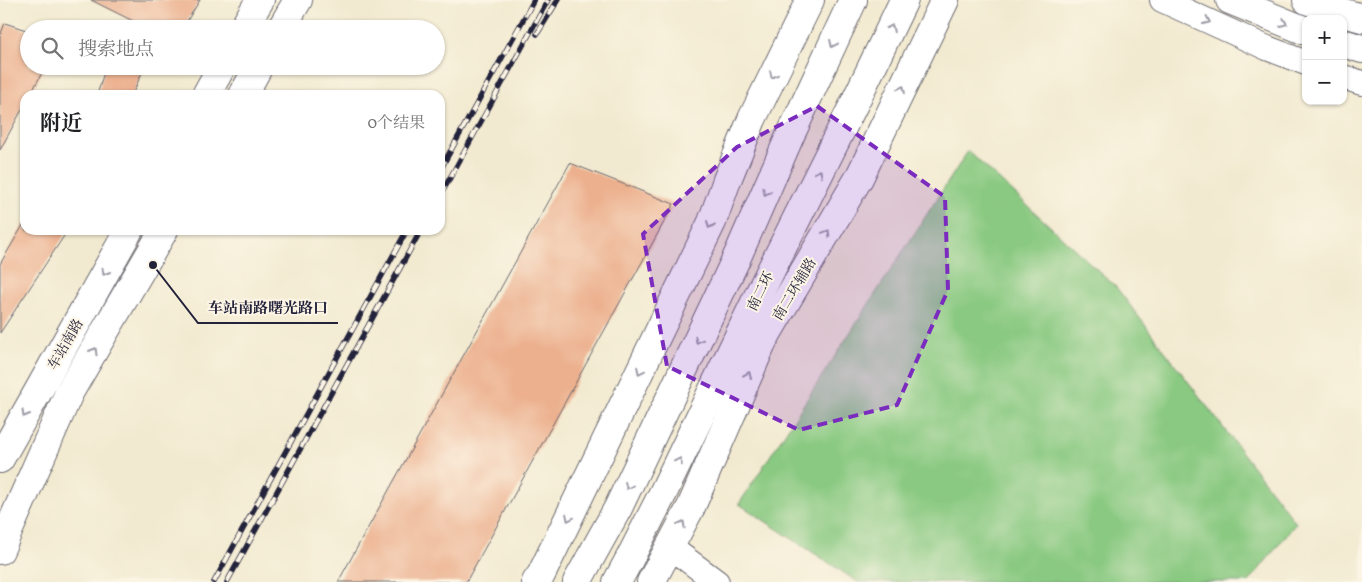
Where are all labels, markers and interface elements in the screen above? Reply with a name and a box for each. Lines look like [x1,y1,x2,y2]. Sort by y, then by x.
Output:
one-way arrow [1202,14,1211,25]
map controls [1302,15,1347,105]
button: + [1302,15,1347,60]
one-way arrow [1279,17,1288,27]
search box [20,20,445,75]
one-way arrow [885,24,895,33]
icon: search [38,34,66,62]
text: 搜索地点 [78,37,154,63]
one-way arrow [829,39,839,48]
button: − [1302,60,1347,105]
one-way arrow [769,70,779,79]
one-way arrow [896,85,906,94]
text: 附近 [40,110,82,139]
text: 0个结果 [367,113,425,135]
one-way arrow [813,170,823,179]
one-way arrow [761,187,772,196]
one-way arrow [706,220,716,229]
one-way arrow [820,230,830,239]
street label: 南二环辅路 [769,255,821,325]
one-way arrow [102,267,112,276]
street label: 南二环 [744,269,779,315]
callout: 车站南路曙光路口 [198,293,338,323]
text: 车站南路曙光路口 [208,299,328,320]
street label: 车站南路 [44,316,89,374]
one-way arrow [694,335,704,344]
one-way arrow [87,347,97,356]
one-way arrow [636,366,646,375]
one-way arrow [742,371,753,380]
one-way arrow [22,408,32,417]
one-way arrow [672,457,683,466]
one-way arrow [624,481,634,490]
one-way arrow [565,513,575,522]
one-way arrow [676,520,686,529]

